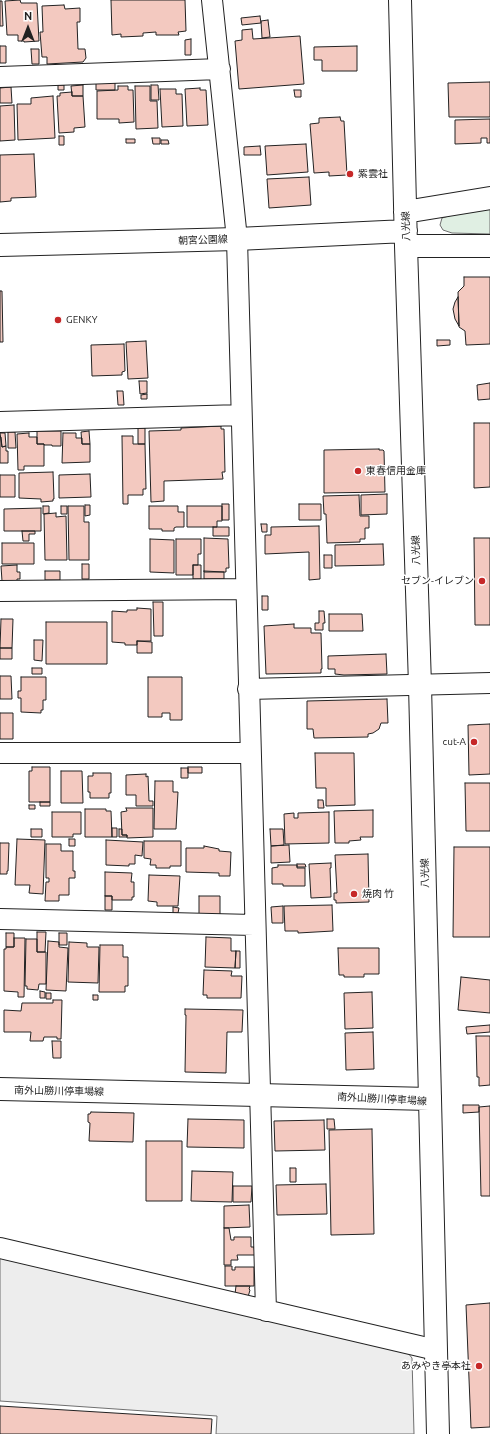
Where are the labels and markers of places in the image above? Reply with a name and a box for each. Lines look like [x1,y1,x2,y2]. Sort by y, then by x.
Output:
place label: 紫雲社 [358,168,388,180]
marker: 紫雲社 [345,169,355,179]
place label: GENKY [66,314,97,326]
marker: GENKY [53,315,63,325]
place label: 東春信用金庫 [366,465,426,477]
marker: 東春信用金庫 [353,466,363,476]
place label: セブン-イレブン [401,575,474,587]
marker: セブン-イレブン [477,576,487,586]
place label: cut-A [443,736,466,748]
marker: cut-A [469,737,479,747]
place label: 焼肉 竹 [362,888,394,900]
marker: 焼肉 竹 [349,889,359,899]
place label: あみやき亭本社 [401,1360,471,1372]
marker: あみやき亭本社 [474,1361,484,1371]

